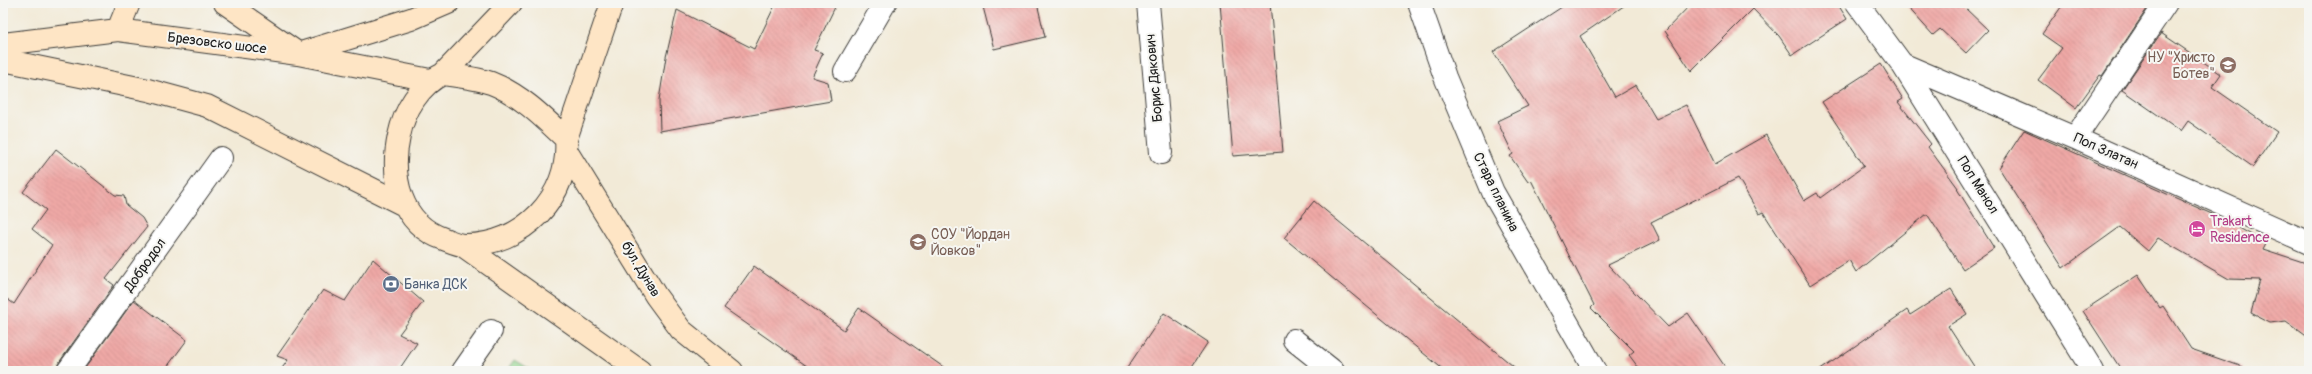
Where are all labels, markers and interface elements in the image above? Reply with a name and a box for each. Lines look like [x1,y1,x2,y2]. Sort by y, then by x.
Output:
street label: Брезовско шосе [167,29,267,58]
street label: Борис Дякович [1142,33,1166,123]
place label: НУ "Христо Ботев" [2147,49,2215,82]
school or university icon: НУ "Христо Ботев" [2218,55,2238,75]
street label: Поп Златан [2071,129,2141,173]
street label: Стара планина [1470,150,1522,234]
street label: Поп Манол [1954,153,2002,217]
place label: Trakart Residence [2210,213,2269,246]
hotel icon: Trakart Residence [2187,219,2207,239]
place label: СОУ "Йордан Йовков" [931,226,1010,259]
school or university icon: СОУ "Йордан Йовков" [908,232,928,252]
street label: Добродол [120,235,170,296]
street label: бул. Дунав [618,238,664,300]
bank icon: Банка ДСК [381,274,401,294]
place label: Банка ДСК [404,276,468,293]

